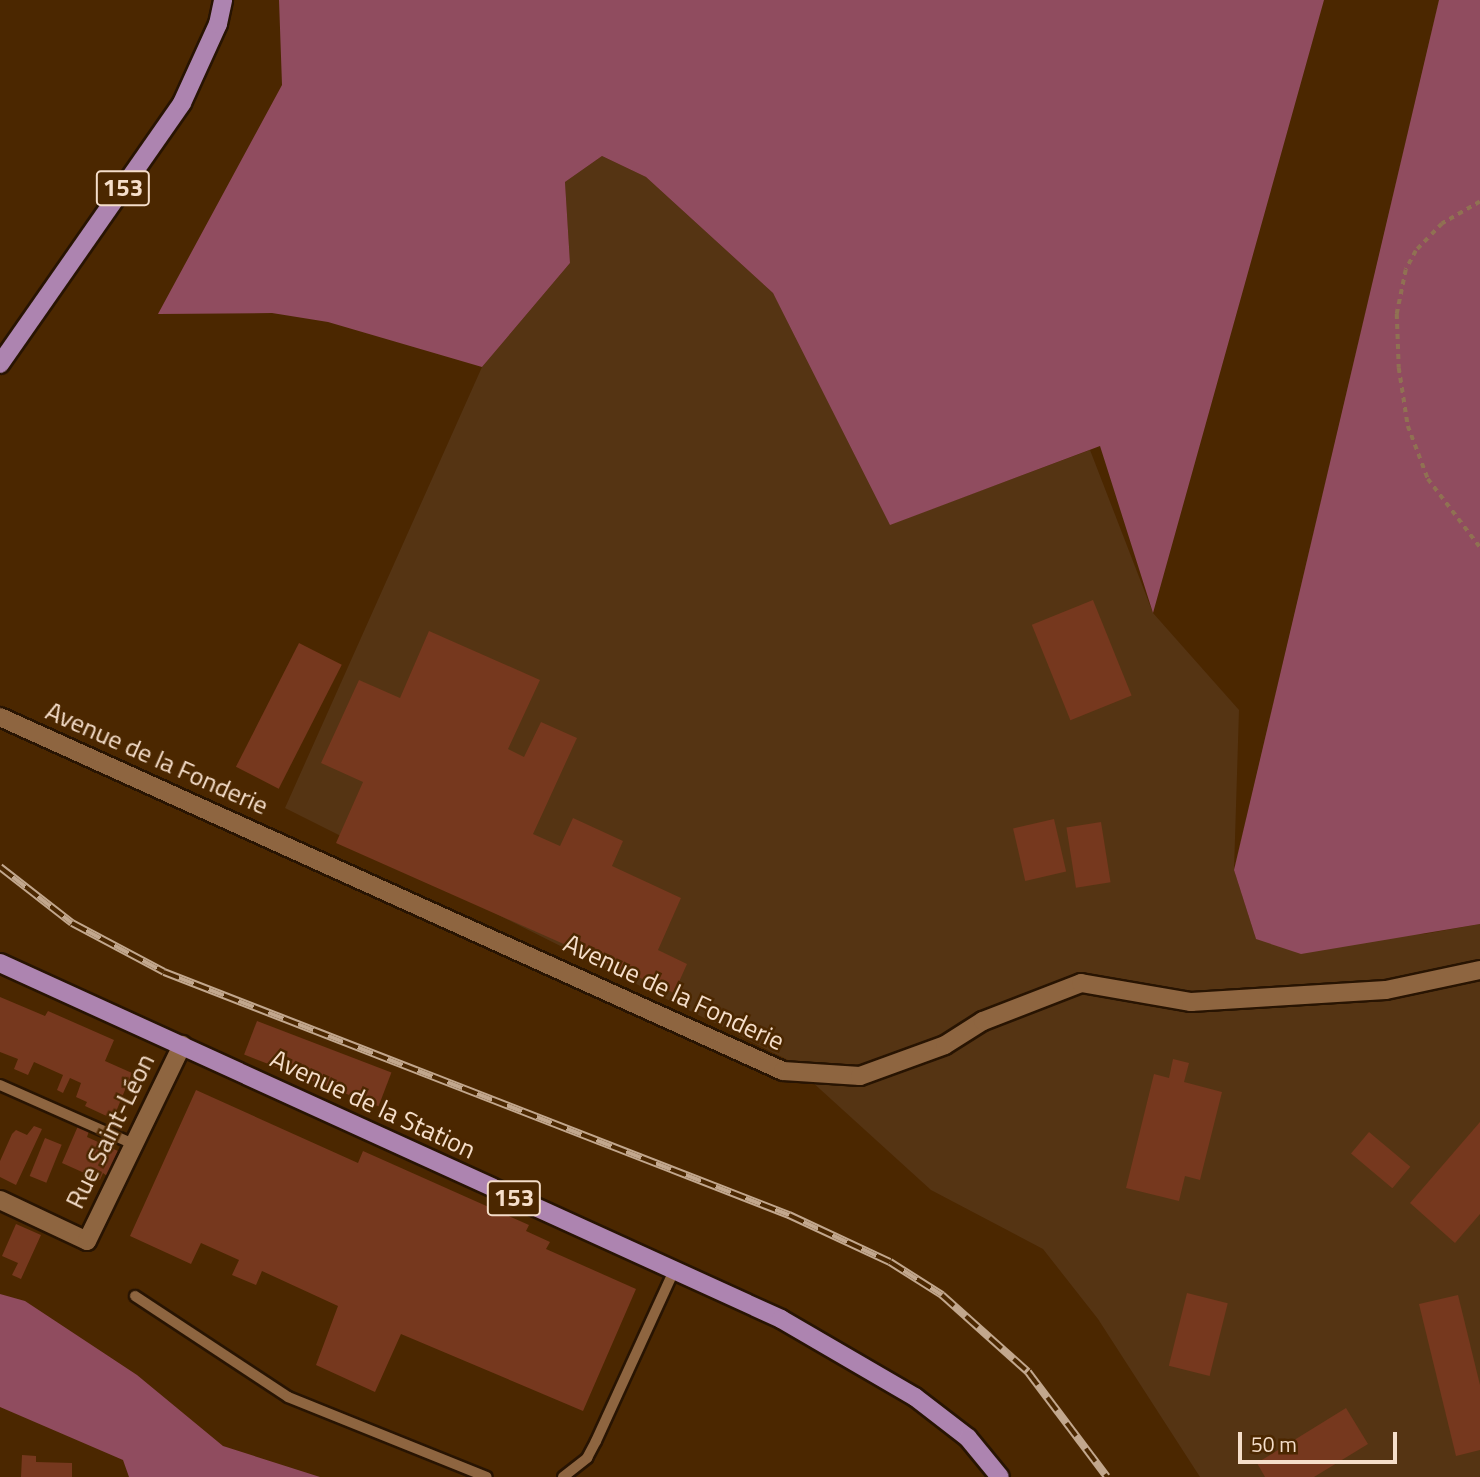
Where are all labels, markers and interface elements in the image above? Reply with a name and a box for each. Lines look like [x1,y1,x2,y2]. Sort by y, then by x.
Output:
road number: 153 [95,168,151,208]
street label: Avenue de la Fonderie [41,695,273,821]
street label: Avenue de la Fonderie [559,927,789,1057]
street label: Avenue de la Station [265,1043,481,1165]
street label: Rue Saint-Léon [59,1049,161,1213]
road number: 153 [486,1178,542,1218]
scale bar [1242,1418,1401,1462]
text: 50 m [1251,1428,1297,1460]

